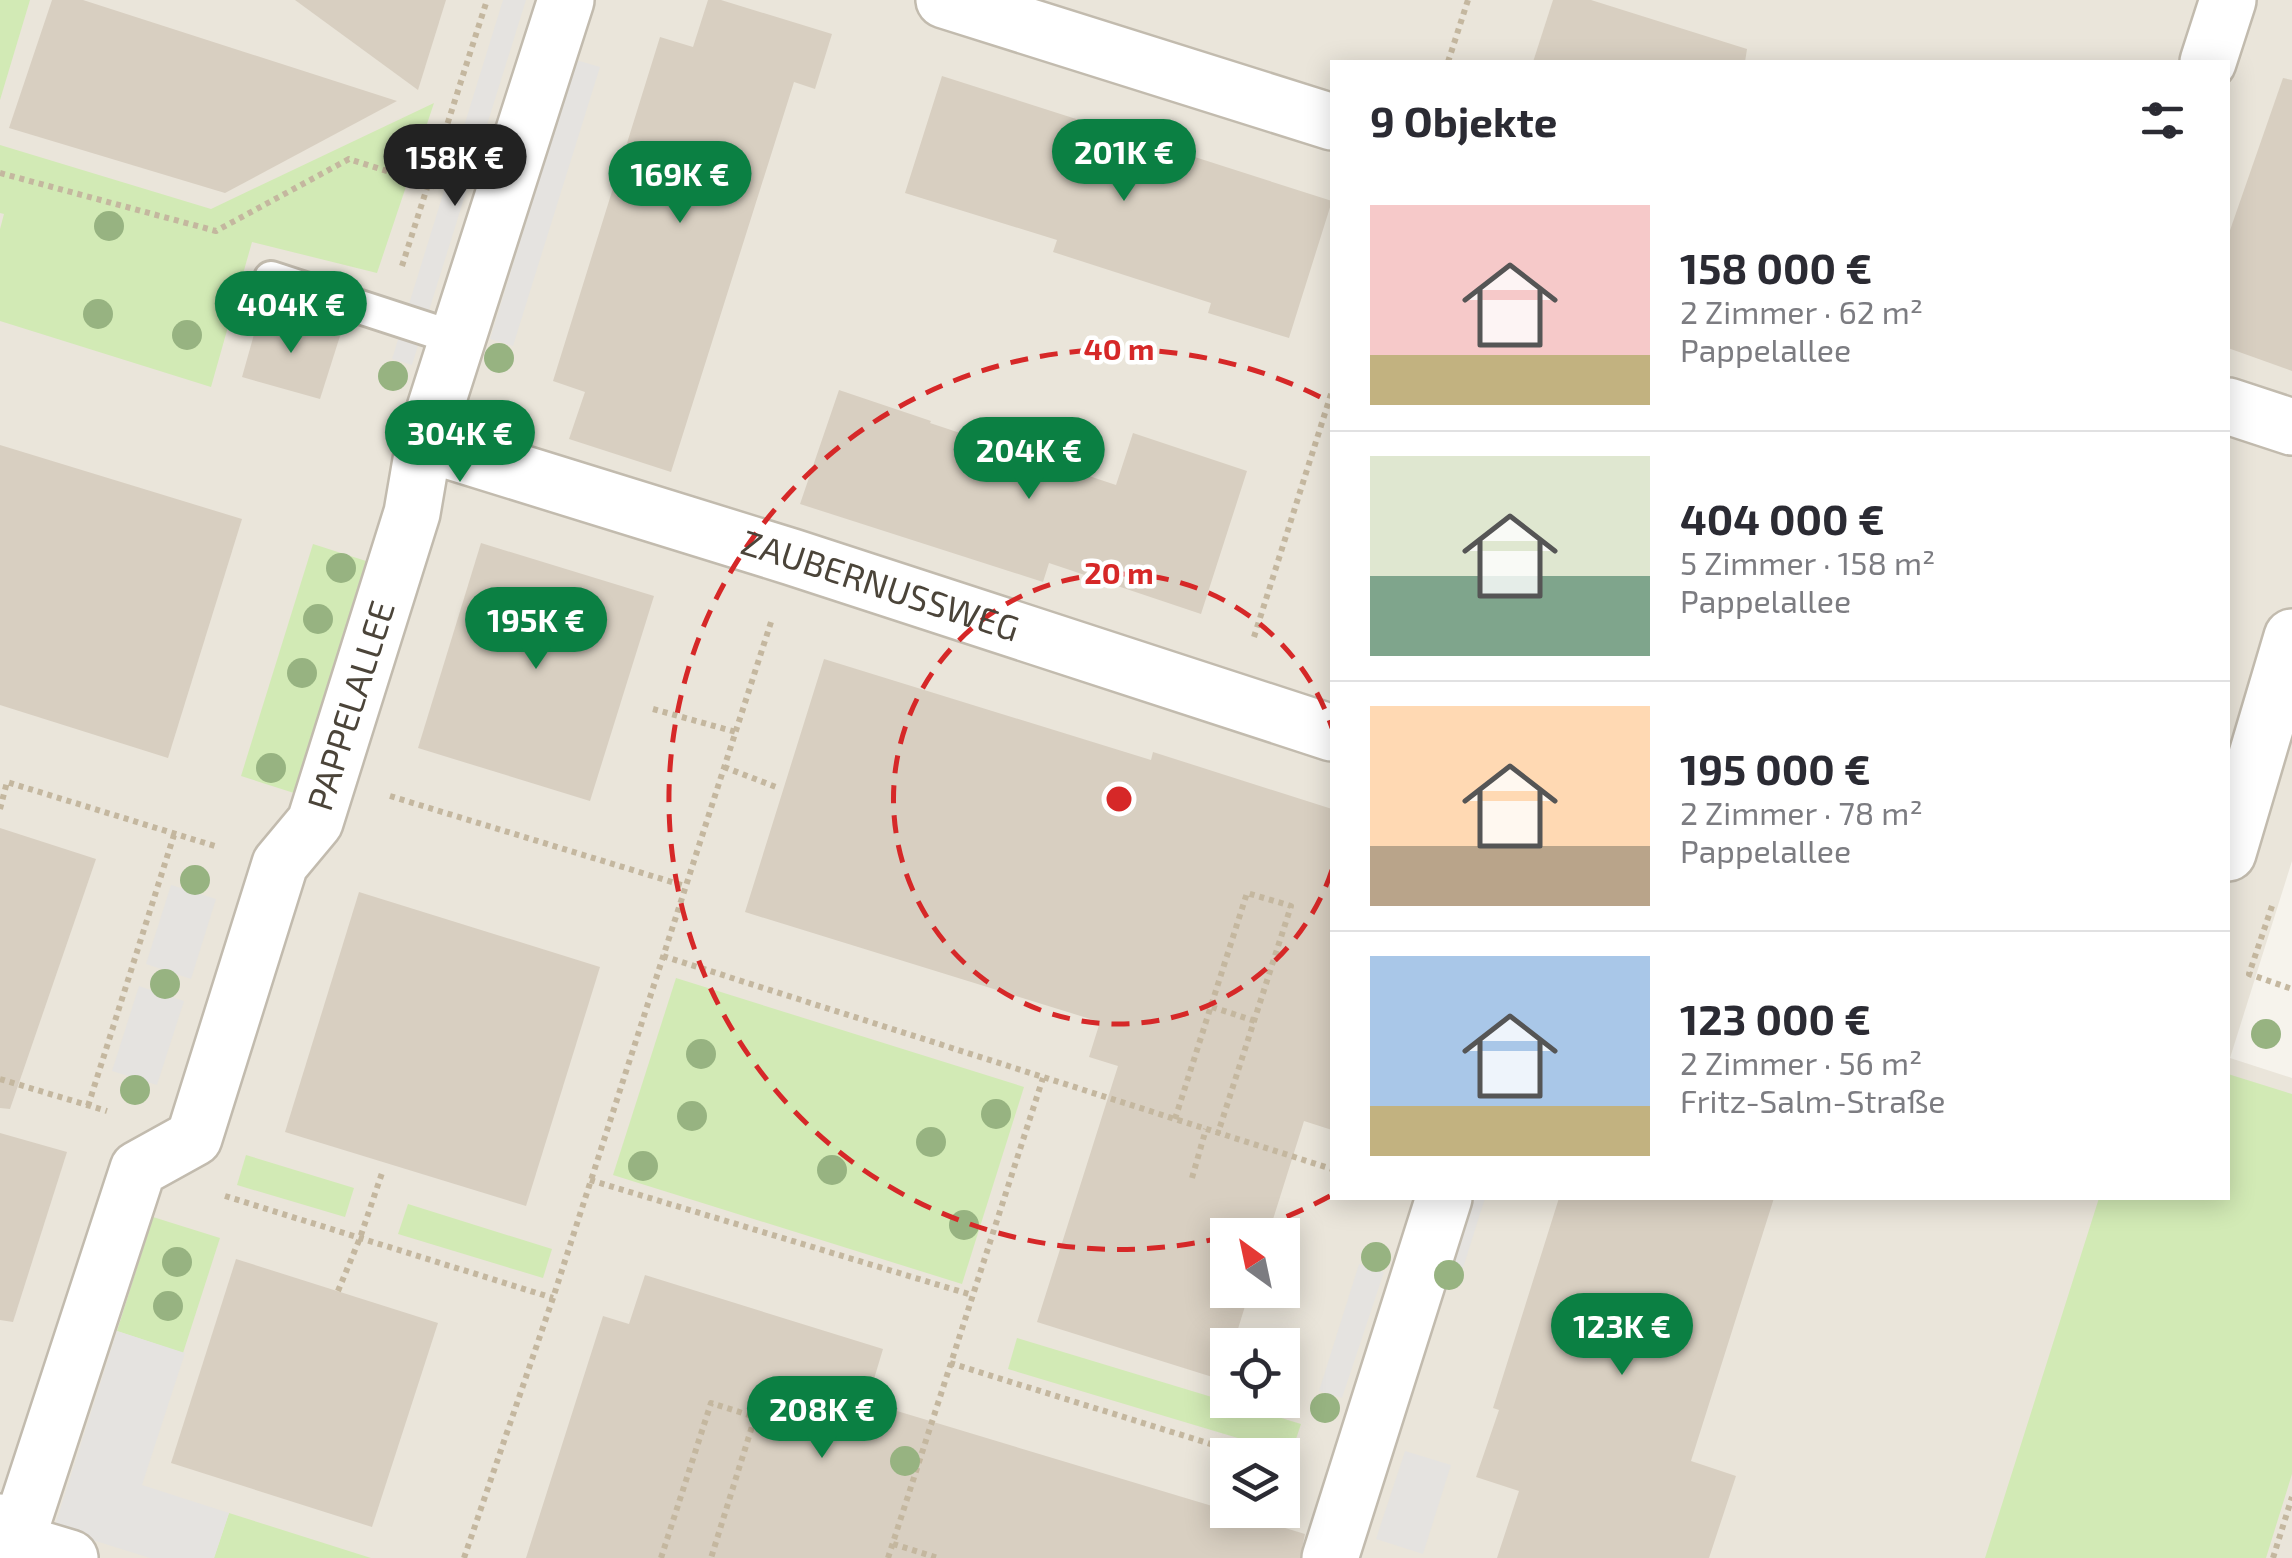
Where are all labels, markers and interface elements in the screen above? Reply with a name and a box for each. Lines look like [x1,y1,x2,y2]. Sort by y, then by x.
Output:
icon: filters [2135,93,2190,148]
text: 9 Objekte [1370,95,1557,145]
pin: 201K € [1043,119,1205,204]
pin: 158K € [374,124,536,209]
text: 201K € [1074,132,1174,170]
text: 158K € [406,137,504,175]
pin: 169K € [599,141,761,226]
text: 169K € [630,154,730,192]
text: 158 000 € [1680,242,1872,292]
icon: home [1450,245,1570,365]
pin: 404K € [210,271,372,356]
text: 404K € [237,284,345,322]
text: 2 Zimmer · 62 m² [1680,292,1923,330]
text: 40 m [1084,330,1154,366]
text: Pappelallee [1680,330,1851,368]
pin: 304K € [379,400,541,485]
text: 304K € [407,413,513,451]
pin: 204K € [948,417,1110,502]
text: 204K € [976,430,1082,468]
text: 404 000 € [1680,493,1885,543]
icon: home [1450,496,1570,616]
street label: ZAUBERNUSSWEG [737,520,1025,649]
text: 5 Zimmer · 158 m² [1680,543,1935,581]
text: 20 m [1084,554,1154,590]
text: Pappelallee [1680,581,1851,619]
pin: 195K € [455,587,617,672]
street label: PAPPELALLEE [297,595,402,815]
text: 195K € [487,600,585,638]
text: 195 000 € [1680,743,1871,793]
icon: home [1450,746,1570,866]
centre of rings [1101,781,1137,817]
text: 2 Zimmer · 78 m² [1680,793,1923,831]
text: Pappelallee [1680,831,1851,869]
text: 123 000 € [1680,993,1871,1043]
icon: home [1450,996,1570,1116]
text: 2 Zimmer · 56 m² [1680,1043,1922,1081]
text: Fritz-Salm-Straße [1680,1081,1946,1119]
north arrow [1210,1218,1300,1308]
map controls [1210,1218,1300,1528]
pin: 123K € [1541,1293,1703,1378]
text: 123K € [1573,1306,1671,1344]
button: locate [1210,1328,1300,1418]
pin: 208K € [741,1376,903,1461]
text: 208K € [769,1389,875,1427]
button: layers [1210,1438,1300,1528]

